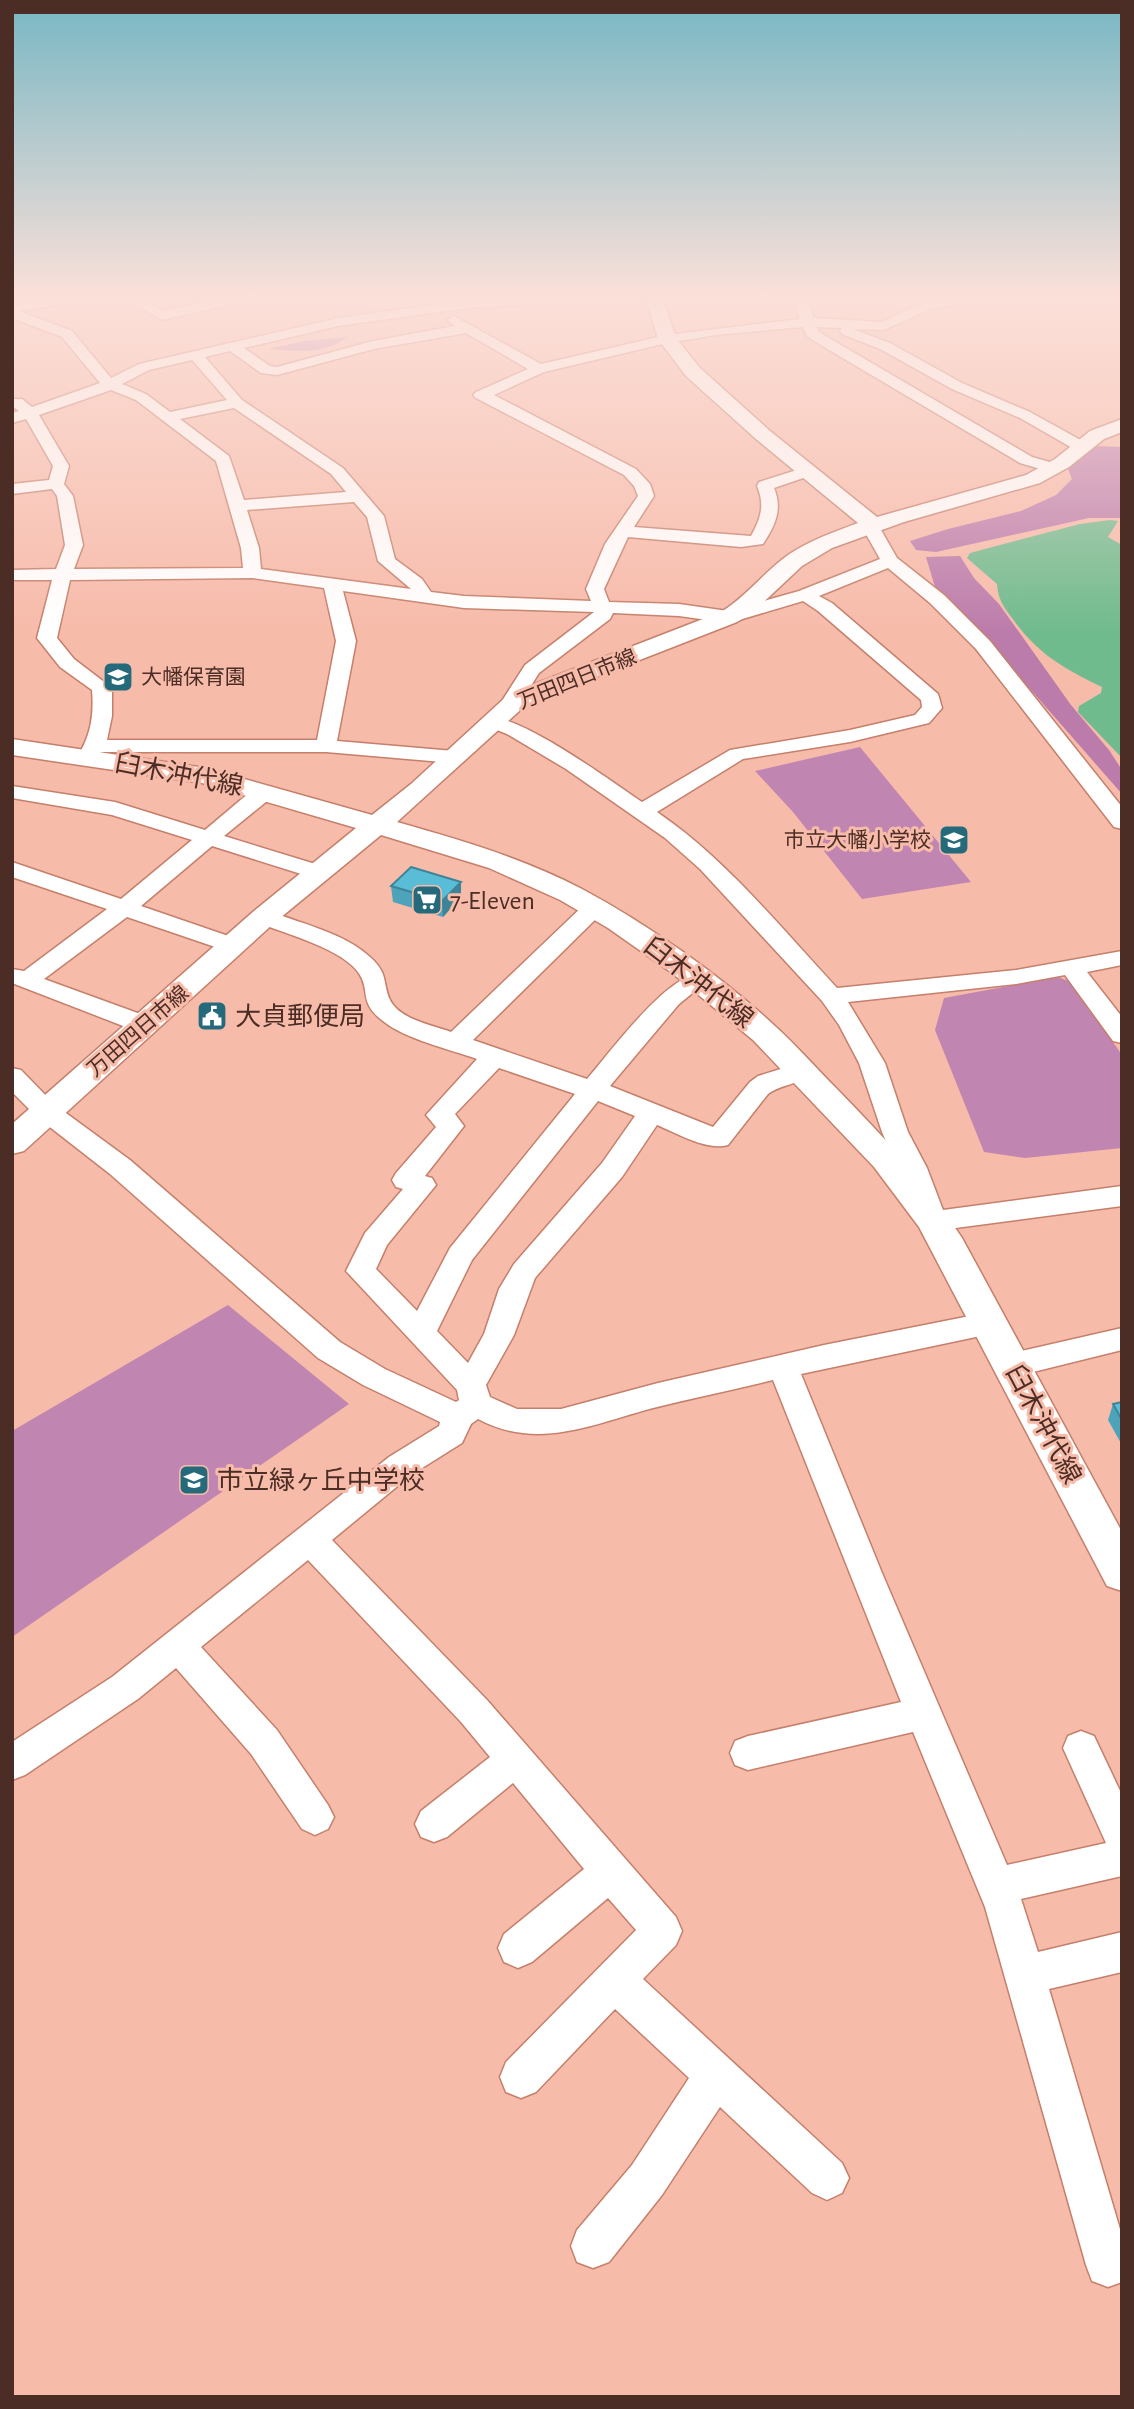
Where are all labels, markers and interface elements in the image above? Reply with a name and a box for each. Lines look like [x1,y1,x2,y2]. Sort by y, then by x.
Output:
street label: 万田四日市線 [514,645,640,713]
school or university icon: 大幡保育園 [101,660,135,694]
place label: 大幡保育園 [141,666,246,688]
street label: 臼木沖代線 [113,749,245,800]
school or university icon: 市立大幡小学校 [937,823,971,857]
place label: 市立大幡小学校 [784,829,931,851]
supermarket icon: 7-Eleven [410,883,444,917]
place label: 7-Eleven [450,888,535,914]
street label: 臼木沖代線 [639,932,758,1033]
street label: 万田四日市線 [83,981,193,1081]
public building icon: 大貞郵便局 [195,999,229,1033]
place label: 大貞郵便局 [235,1003,365,1030]
street label: 臼木沖代線 [1001,1360,1086,1488]
school or university icon: 市立緑ヶ丘中学校 [177,1463,211,1497]
place label: 市立緑ヶ丘中学校 [217,1466,425,1494]

